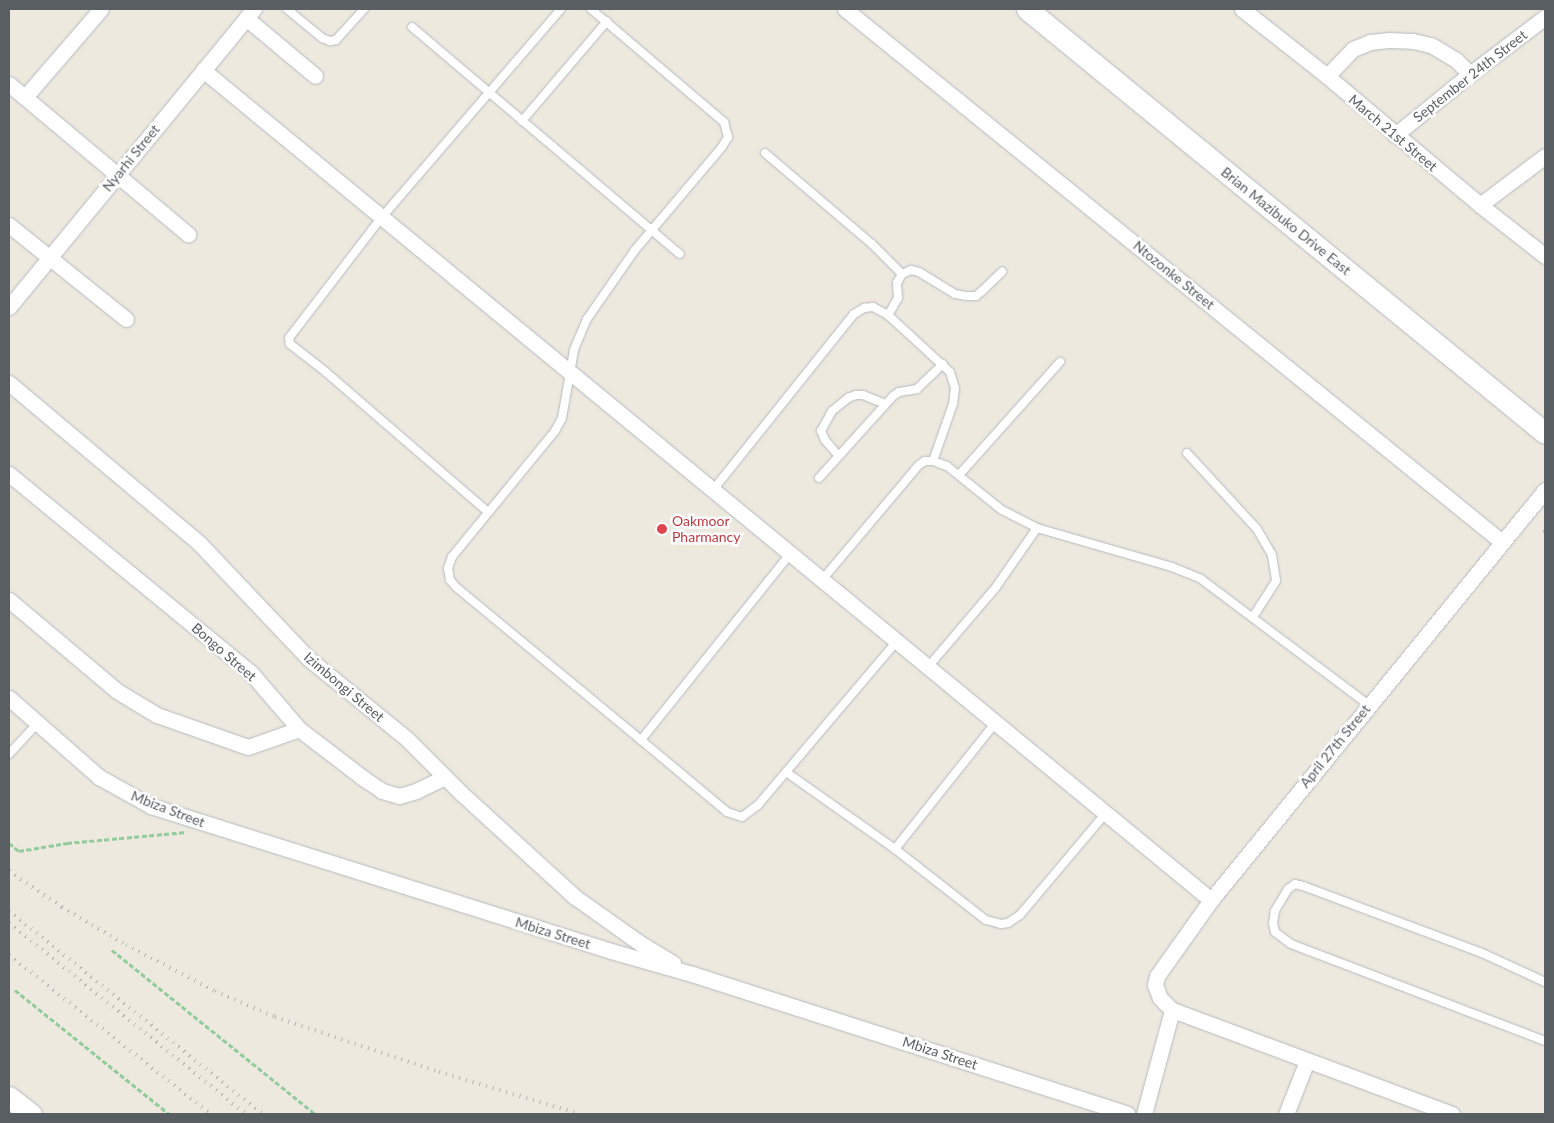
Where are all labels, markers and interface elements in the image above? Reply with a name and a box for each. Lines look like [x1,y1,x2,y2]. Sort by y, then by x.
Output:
street label: September 24th Street [1410,26,1530,126]
street label: March 21st Street [1345,91,1441,175]
street label: Nyarhi Street [99,121,163,195]
street label: Brian Mazibuko Drive East [1218,163,1354,279]
street label: Ntozonke Street [1130,237,1218,313]
place label: Oakmoor Pharmancy [672,513,740,546]
marker: Oakmoor Pharmancy [656,523,668,535]
street label: Bongo Street [188,619,260,685]
street label: Izimbongi Street [300,649,388,725]
street label: April 27th Street [1296,701,1374,791]
street label: Mbiza Street [129,787,207,831]
street label: Mbiza Street [513,914,593,952]
street label: Mbiza Street [900,1033,980,1073]

